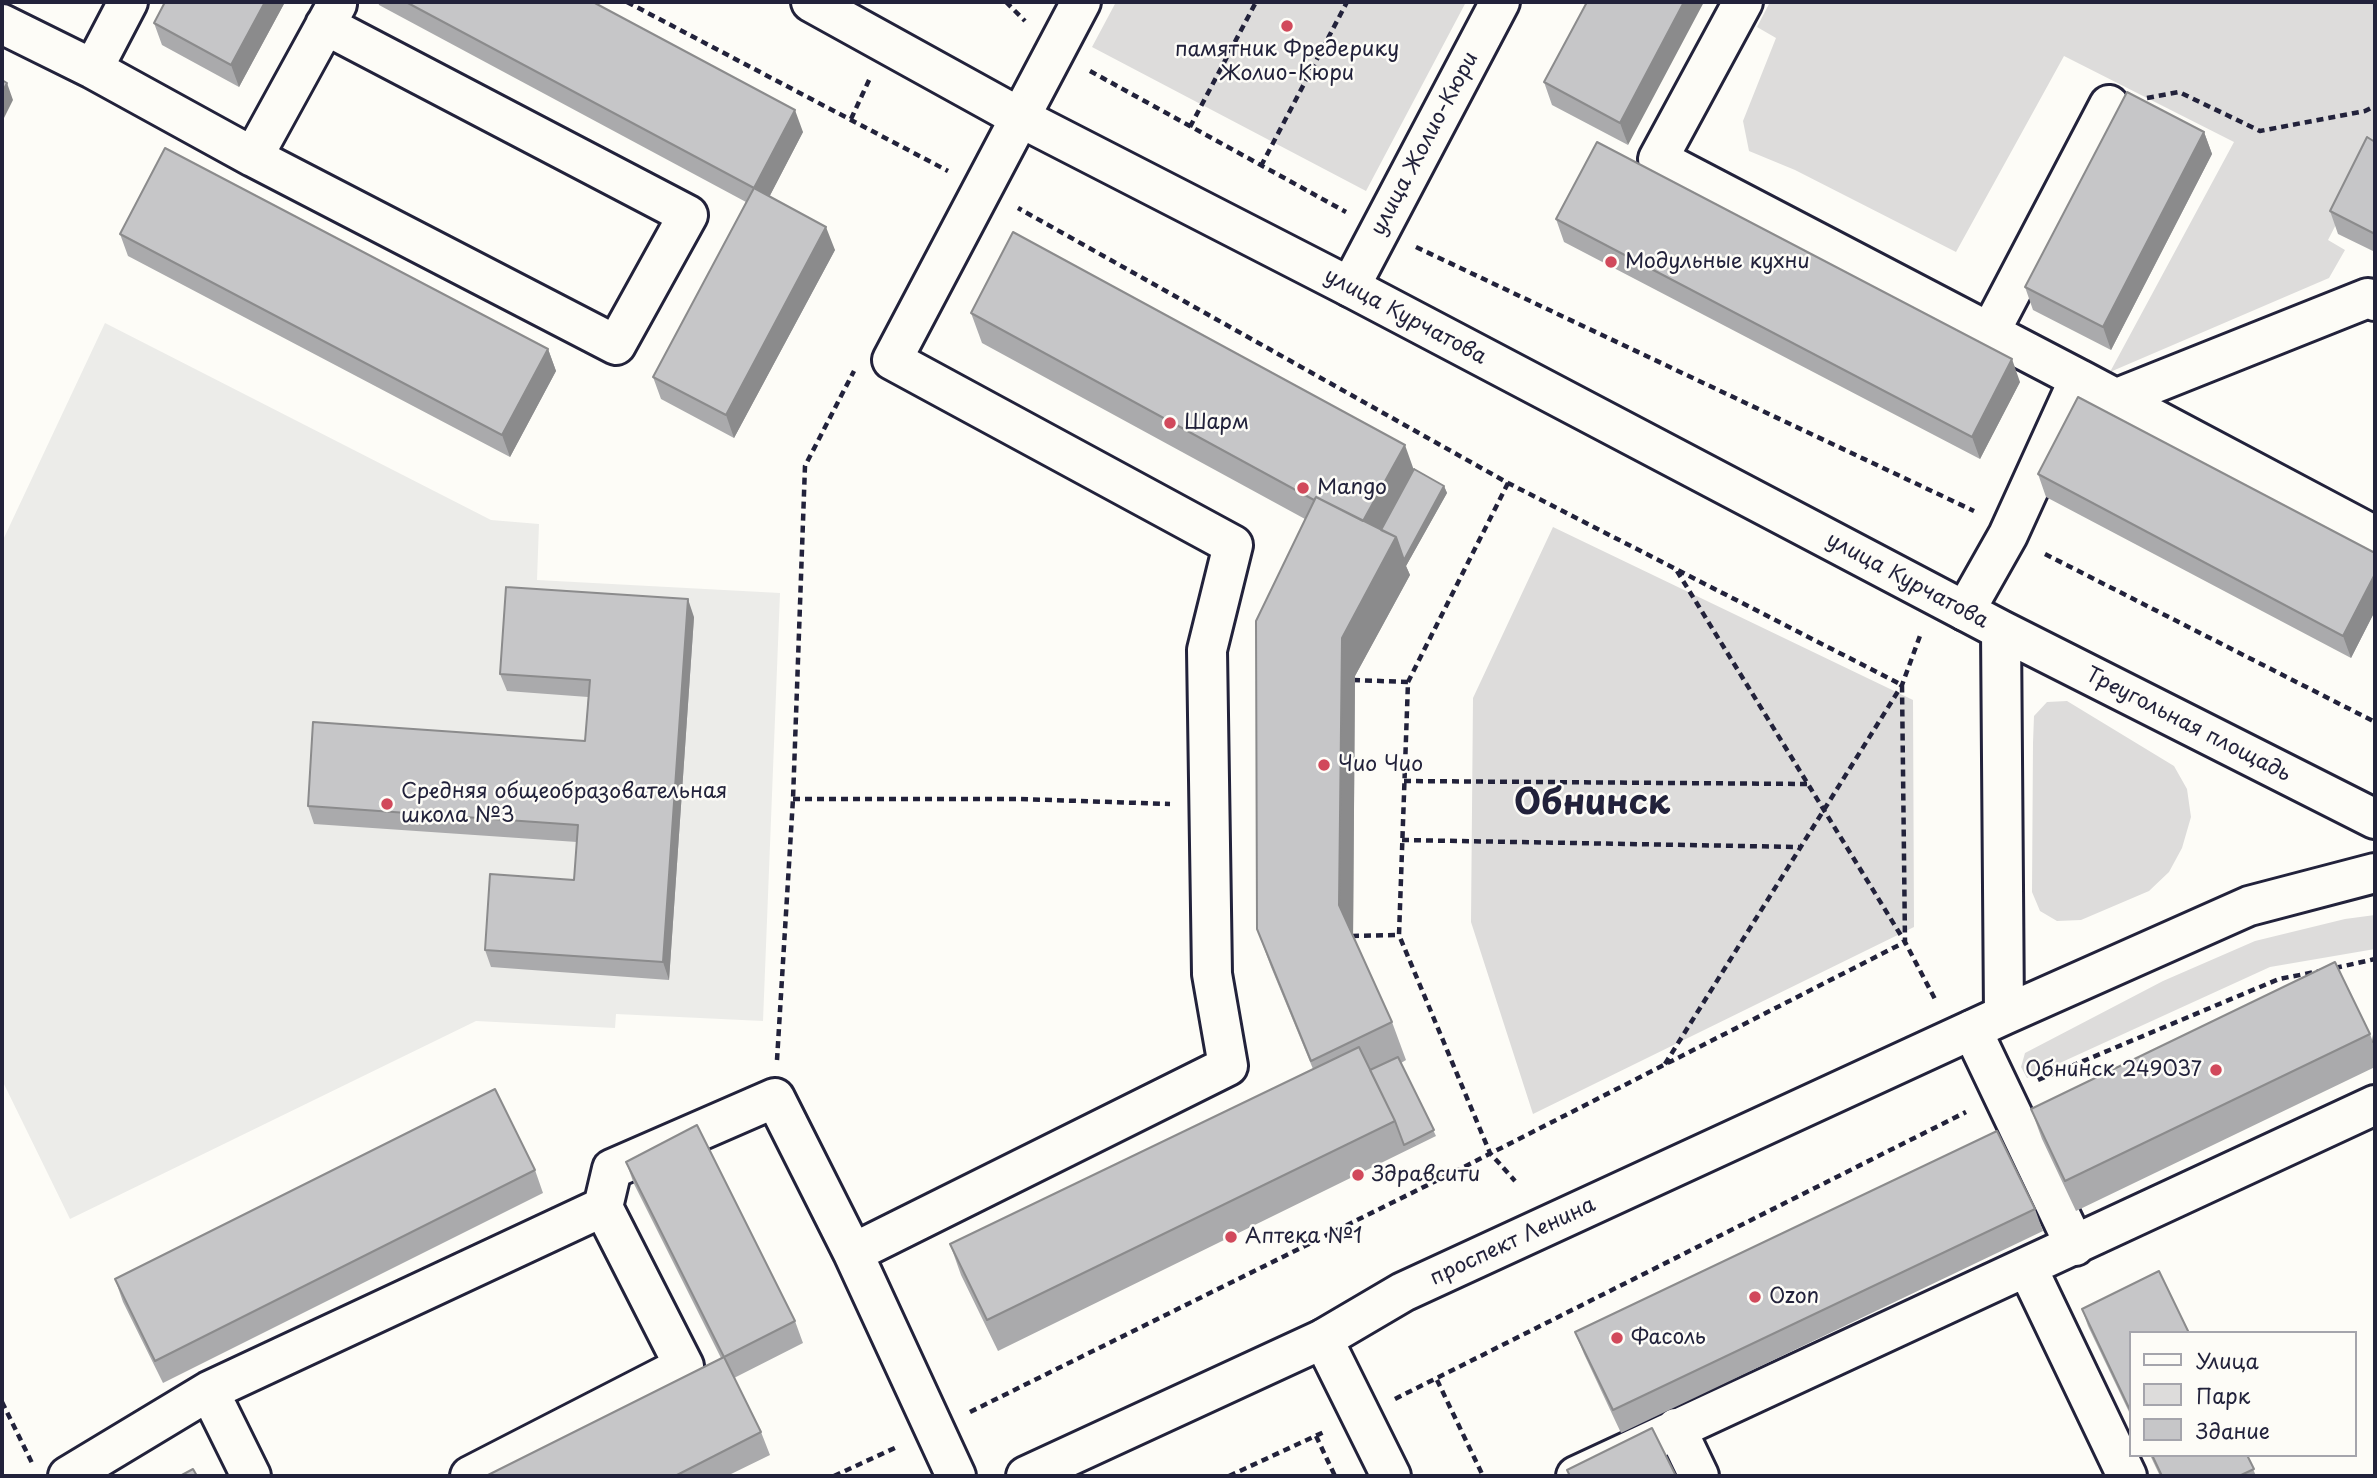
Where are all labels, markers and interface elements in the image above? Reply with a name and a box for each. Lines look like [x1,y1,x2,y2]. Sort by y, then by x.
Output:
marker: памятник Фредерику Жолио-Кюри [1279,18,1295,34]
place label: памятник Фредерику Жолио-Кюри [1175,37,1399,87]
street label: улица Жолио-Кюри [1366,48,1484,240]
place label: Модульные кухни [1625,249,1810,275]
marker: Модульные кухни [1603,254,1619,270]
street label: улица Курчатова [1320,264,1490,370]
place label: Шарм [1184,410,1249,436]
marker: Шарм [1162,415,1178,431]
place label: Mango [1317,475,1387,501]
marker: Mango [1295,480,1311,496]
street label: улица Курчатова [1822,528,1992,634]
street label: Треугольная площадь [2081,662,2295,788]
place label: Чио Чио [1338,752,1423,778]
marker: Чио Чио [1316,757,1332,773]
place label: Средняя общеобразовательная школа №3 [401,779,727,829]
district label: Обнинск [1514,783,1670,825]
marker: Средняя общеобразовательная школа №3 [379,796,395,812]
place label: Обнинск 249037 [2025,1057,2202,1083]
marker: Обнинск 249037 [2208,1062,2224,1078]
place label: Здравсити [1372,1162,1480,1188]
marker: Здравсити [1350,1167,1366,1183]
street label: проспект Ленина [1426,1193,1600,1291]
place label: Аптека №1 [1245,1224,1362,1250]
marker: Аптека №1 [1223,1229,1239,1245]
place label: Ozon [1769,1284,1819,1310]
marker: Ozon [1747,1289,1763,1305]
place label: Фасоль [1631,1325,1706,1351]
marker: Фасоль [1609,1330,1625,1346]
legend [2128,1331,2356,1457]
text: Улица [2196,1344,2259,1376]
text: Парк [2196,1379,2250,1411]
text: Здание [2196,1414,2270,1446]

